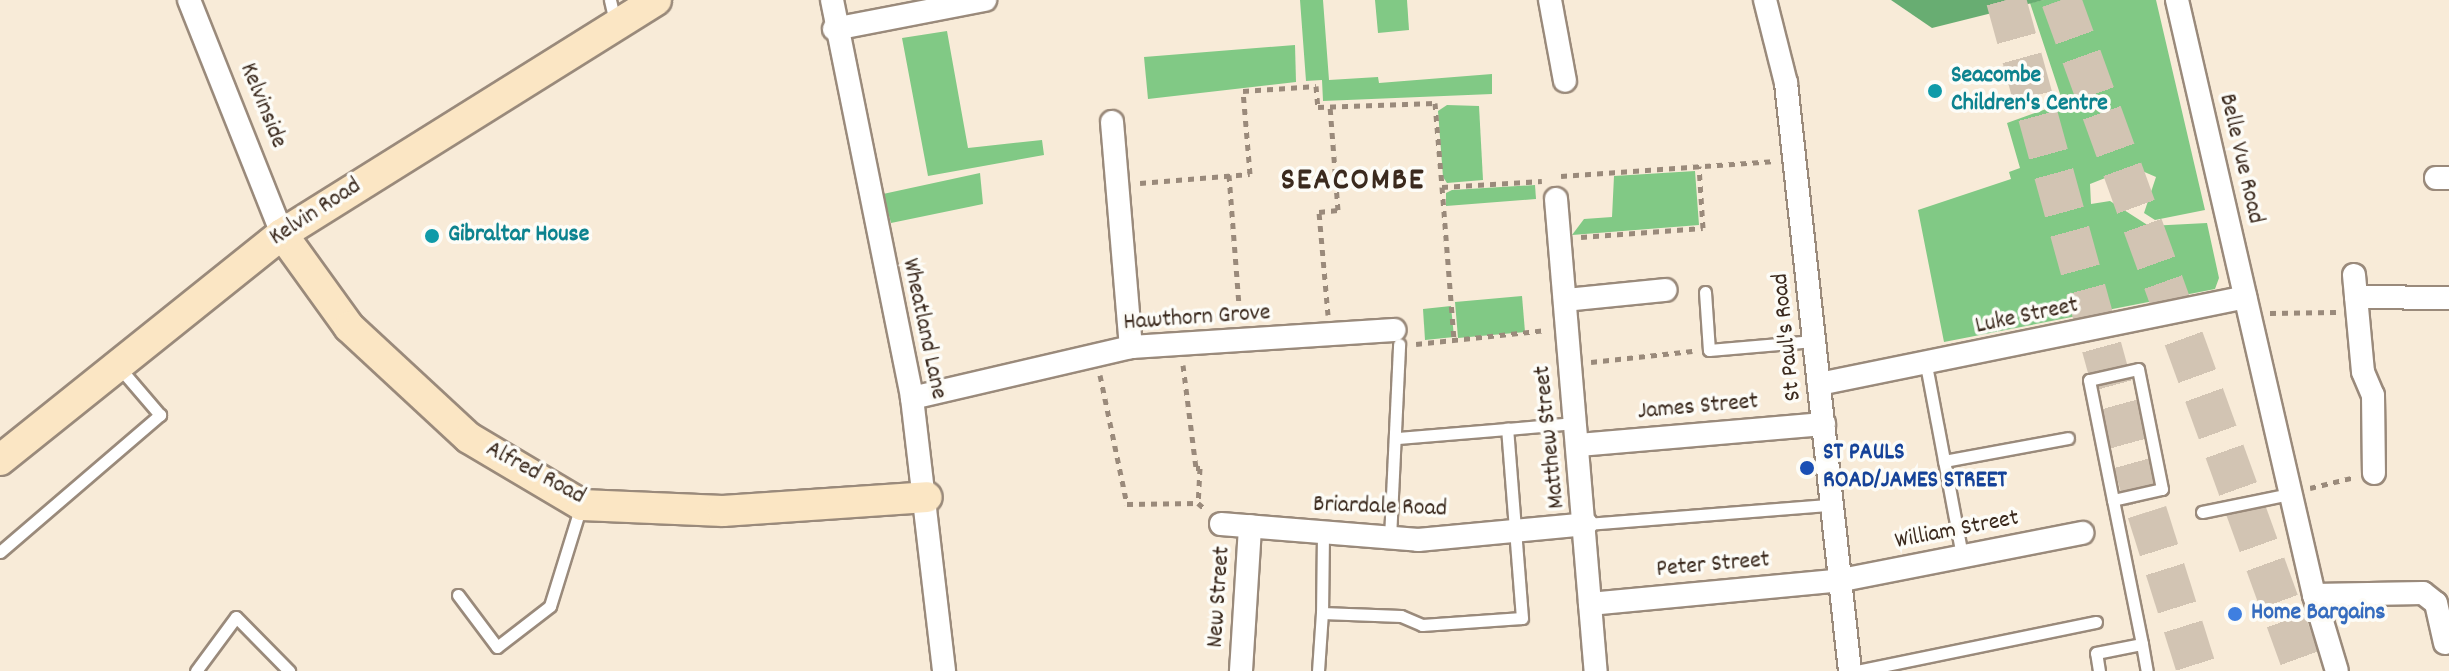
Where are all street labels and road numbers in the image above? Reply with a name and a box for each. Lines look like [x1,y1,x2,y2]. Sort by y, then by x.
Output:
street label: Kelvinside [232,59,292,153]
street label: Belle Vue Road [2211,91,2269,227]
street label: Kelvin Road [265,173,367,253]
street label: Wheatland Lane [894,256,952,402]
street label: St Paul's Road [1767,272,1809,402]
street label: Luke Street [1973,292,2081,342]
street label: Hawthorn Grove [1123,299,1271,339]
street label: Matthew Street [1529,364,1573,510]
street label: James Street [1636,388,1760,428]
street label: Alfred Road [480,436,590,512]
street label: Briardale Road [1313,491,1447,525]
street label: William Street [1893,505,2021,557]
street label: New Street [1202,545,1238,649]
street label: Peter Street [1655,547,1771,585]

